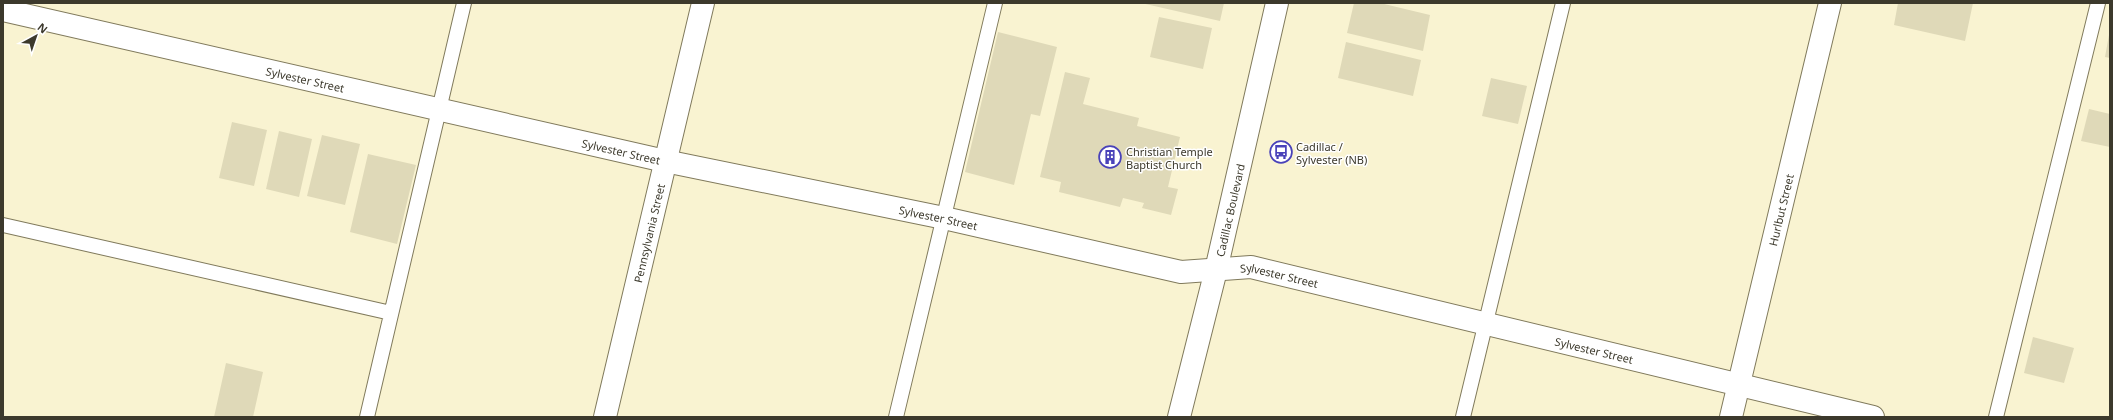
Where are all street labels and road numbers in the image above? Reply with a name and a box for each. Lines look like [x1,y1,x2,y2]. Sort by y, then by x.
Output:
street label: Sylvester Street [265,63,346,95]
street label: Sylvester Street [580,135,662,167]
street label: Cadillac Boulevard [1212,162,1248,258]
street label: Hurlbut Street [1765,172,1796,247]
street label: Pennsylvania Street [630,182,668,284]
street label: Sylvester Street [898,201,979,233]
street label: Sylvester Street [1239,259,1320,290]
street label: Sylvester Street [1553,333,1635,366]

